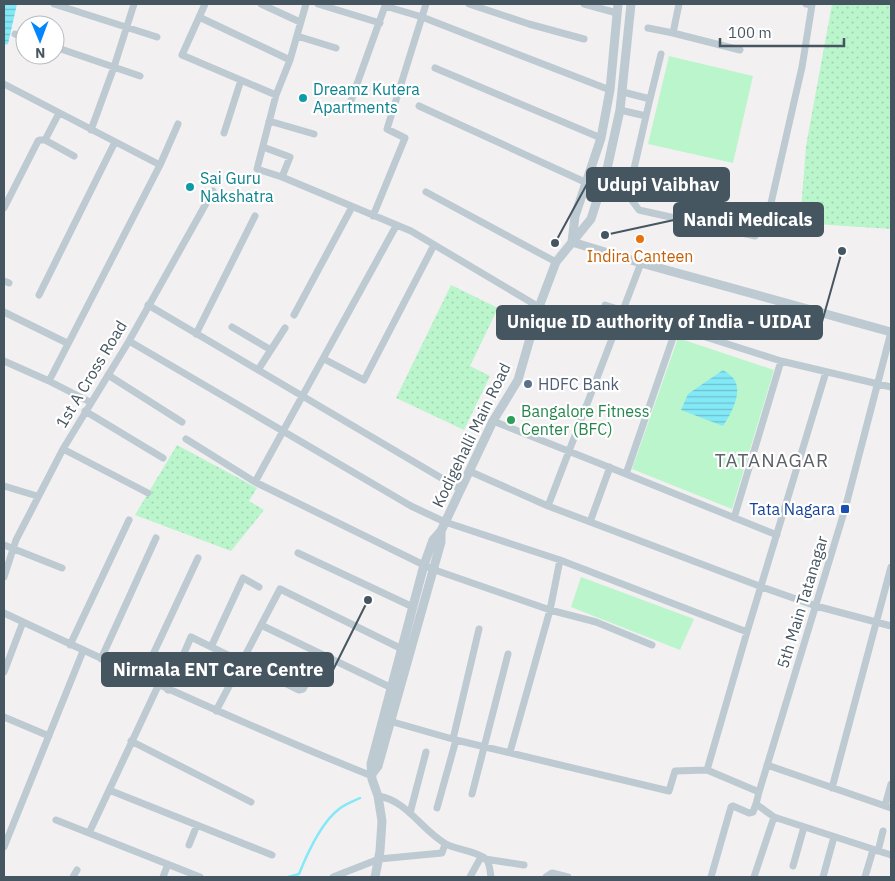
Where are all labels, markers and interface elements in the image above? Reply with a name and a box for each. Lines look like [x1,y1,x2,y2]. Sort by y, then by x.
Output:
north arrow [15,15,65,65]
scale bar [720,15,844,47]
text: 100 m [728,23,772,42]
text: N [35,44,45,62]
place label: Dreamz Kutera Apartments [313,79,420,117]
marker: Dreamz Kutera Apartments [297,92,309,104]
place label: Sai Guru Nakshatra [200,168,274,206]
callout: Udupi Vaibhav [587,168,729,201]
text: Udupi Vaibhav [597,173,719,196]
marker: Sai Guru Nakshatra [184,181,196,193]
callout: Nandi Medicals [674,203,823,236]
text: Nandi Medicals [683,208,813,231]
marker: Indira Canteen [634,233,646,245]
place label: Indira Canteen [587,246,693,266]
callout: Unique ID authority of India - UIDAI [497,306,822,339]
text: Unique ID authority of India - UIDAI [507,310,811,333]
street label: 1st A Cross Road [51,317,131,431]
street label: Kodigehalli Main Road [427,359,515,511]
place label: HDFC Bank [538,374,620,394]
marker: HDFC Bank [522,378,534,390]
place label: Bangalore Fitness Center (BFC) [521,401,650,439]
marker: Bangalore Fitness Center (BFC) [505,414,517,426]
district label: TATANAGAR [715,448,829,472]
place label: Tata Nagara [749,499,835,519]
marker: Tata Nagara [839,503,851,515]
street label: 5th Main Tatanagar [772,533,832,671]
callout: Nirmala ENT Care Centre [102,653,333,686]
text: Nirmala ENT Care Centre [113,658,323,681]

